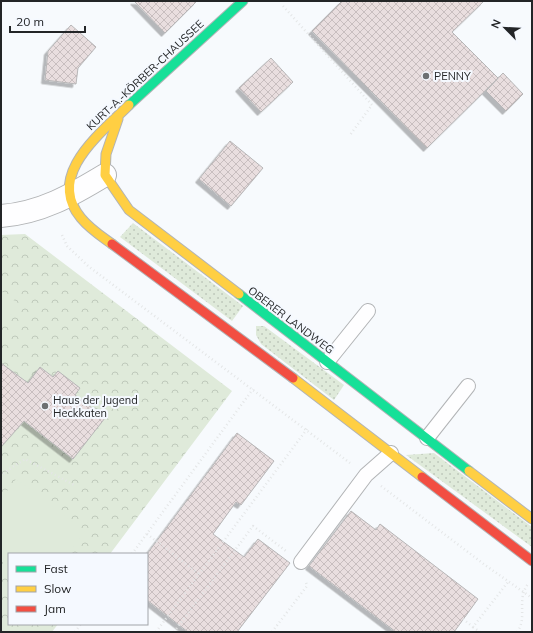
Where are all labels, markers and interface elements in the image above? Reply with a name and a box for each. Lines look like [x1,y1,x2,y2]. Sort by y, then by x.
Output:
scale bar [10,8,85,34]
north arrow [485,8,525,48]
text: 20 m [16,14,44,29]
street label: KURT-A.-KÖRBER-CHAUSSEE [83,17,207,133]
text: N [488,17,504,31]
place label: PENNY [434,69,471,83]
marker: PENNY [421,71,431,81]
street label: OBERER LANDWEG [245,283,337,357]
place label: Haus der Jugend Heckkaten [53,393,138,420]
marker: Haus der Jugend Heckkaten [40,401,50,411]
legend [8,553,148,625]
text: Fast [44,561,68,576]
text: Slow [44,581,72,596]
text: Jam [44,601,66,616]

